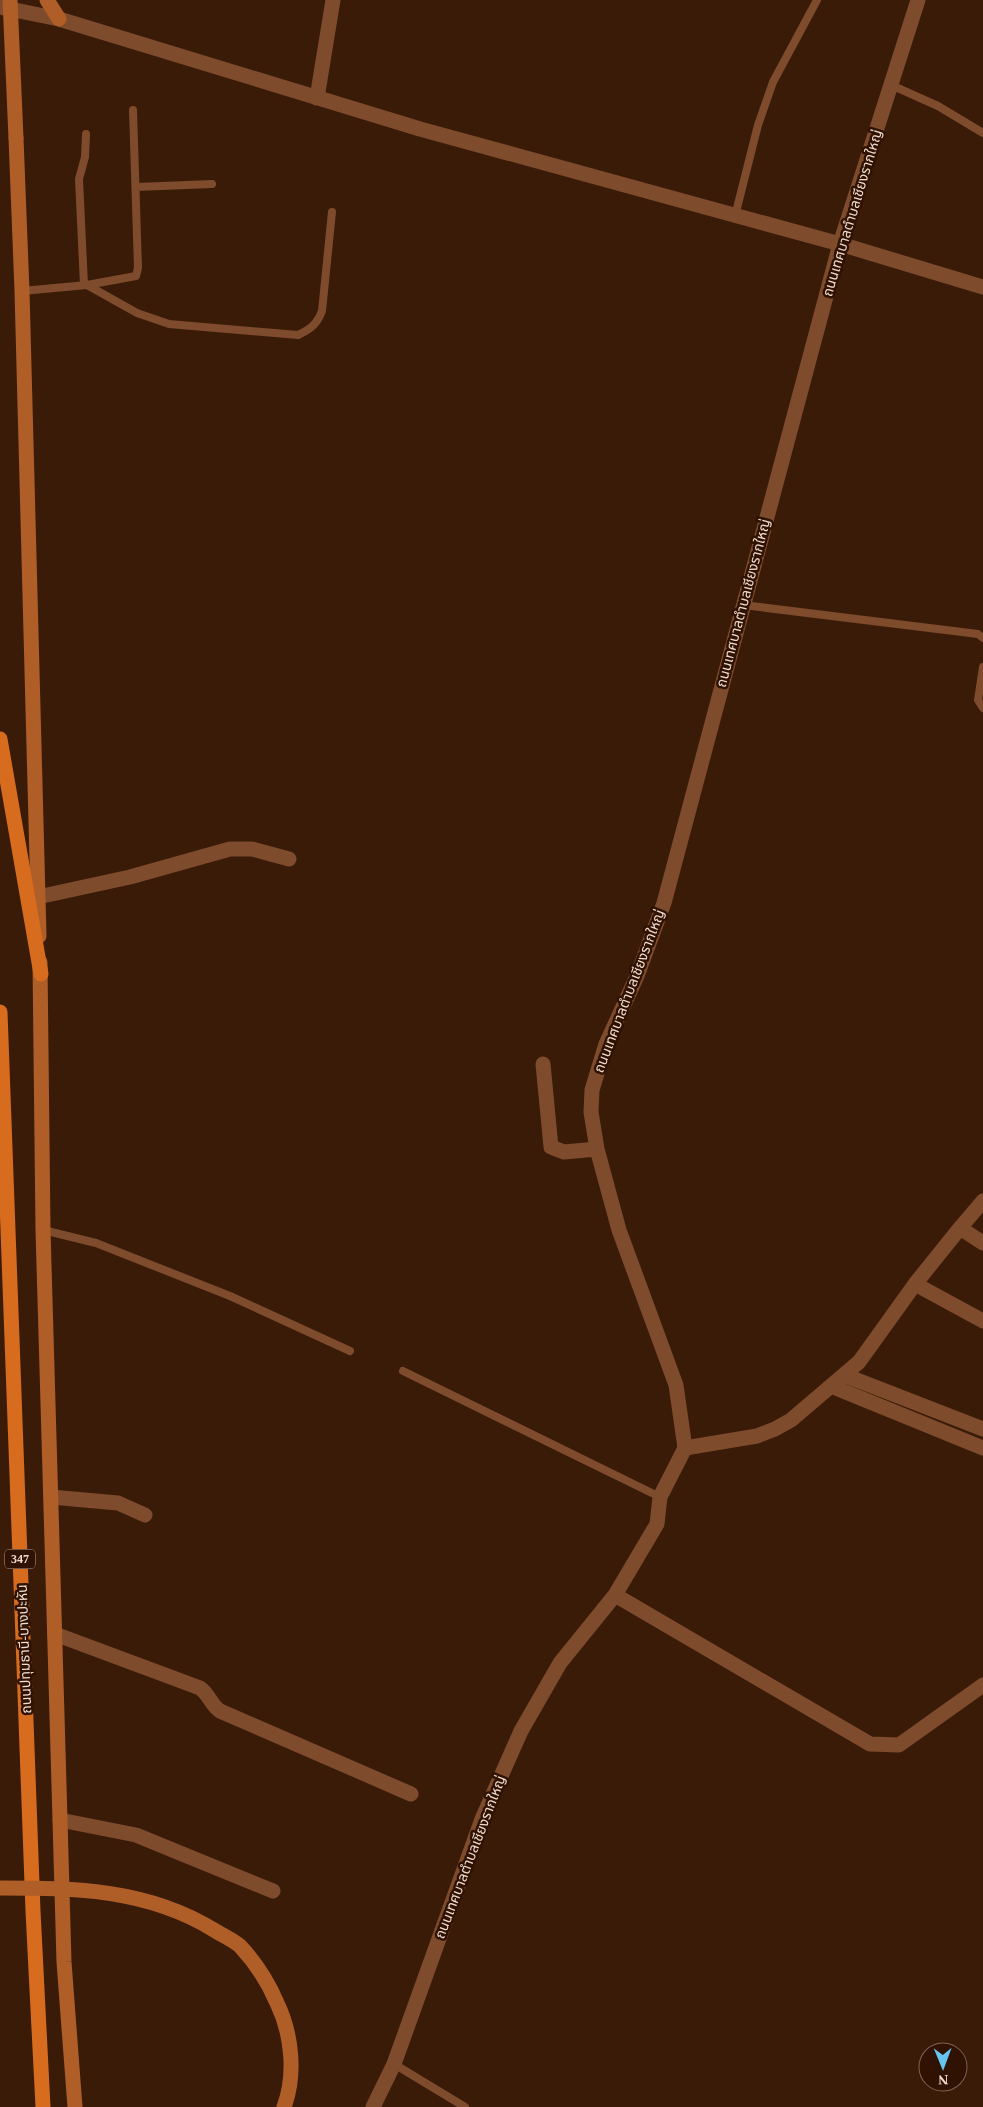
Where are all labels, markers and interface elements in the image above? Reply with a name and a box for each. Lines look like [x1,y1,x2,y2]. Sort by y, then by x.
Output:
street label: ถนนเทศบาลตำบลเชียงรากใหญ่ [819,128,885,298]
street label: ถนนเทศบาลตำบลเชียงรากใหญ่ [713,517,773,689]
street label: ถนนเทศบาลตำบลเชียงรากใหญ่ [590,907,668,1075]
road number: 347 [5,1550,35,1568]
street label: ถนนปทุมธานี-บางปะหัน [15,1584,35,1714]
street label: ถนนเทศบาลตำบลเชียงรากใหญ่ [431,1773,509,1941]
north arrow [918,2042,968,2092]
text: N [938,2072,948,2087]

